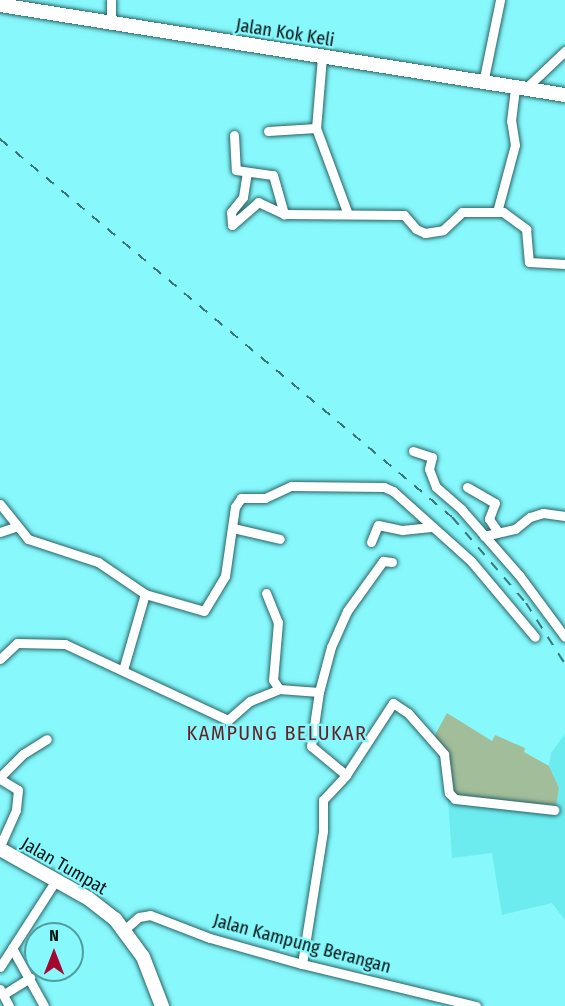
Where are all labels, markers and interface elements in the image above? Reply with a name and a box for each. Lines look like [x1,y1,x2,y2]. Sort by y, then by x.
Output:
street label: Jalan Kok Keli [234,15,336,51]
district label: KAMPUNG BELUKAR [187,721,367,745]
street label: Jalan Tumpat [17,833,111,899]
street label: Jalan Kampung Berangan [211,910,393,978]
north arrow [24,922,84,982]
text: N [49,926,59,945]

